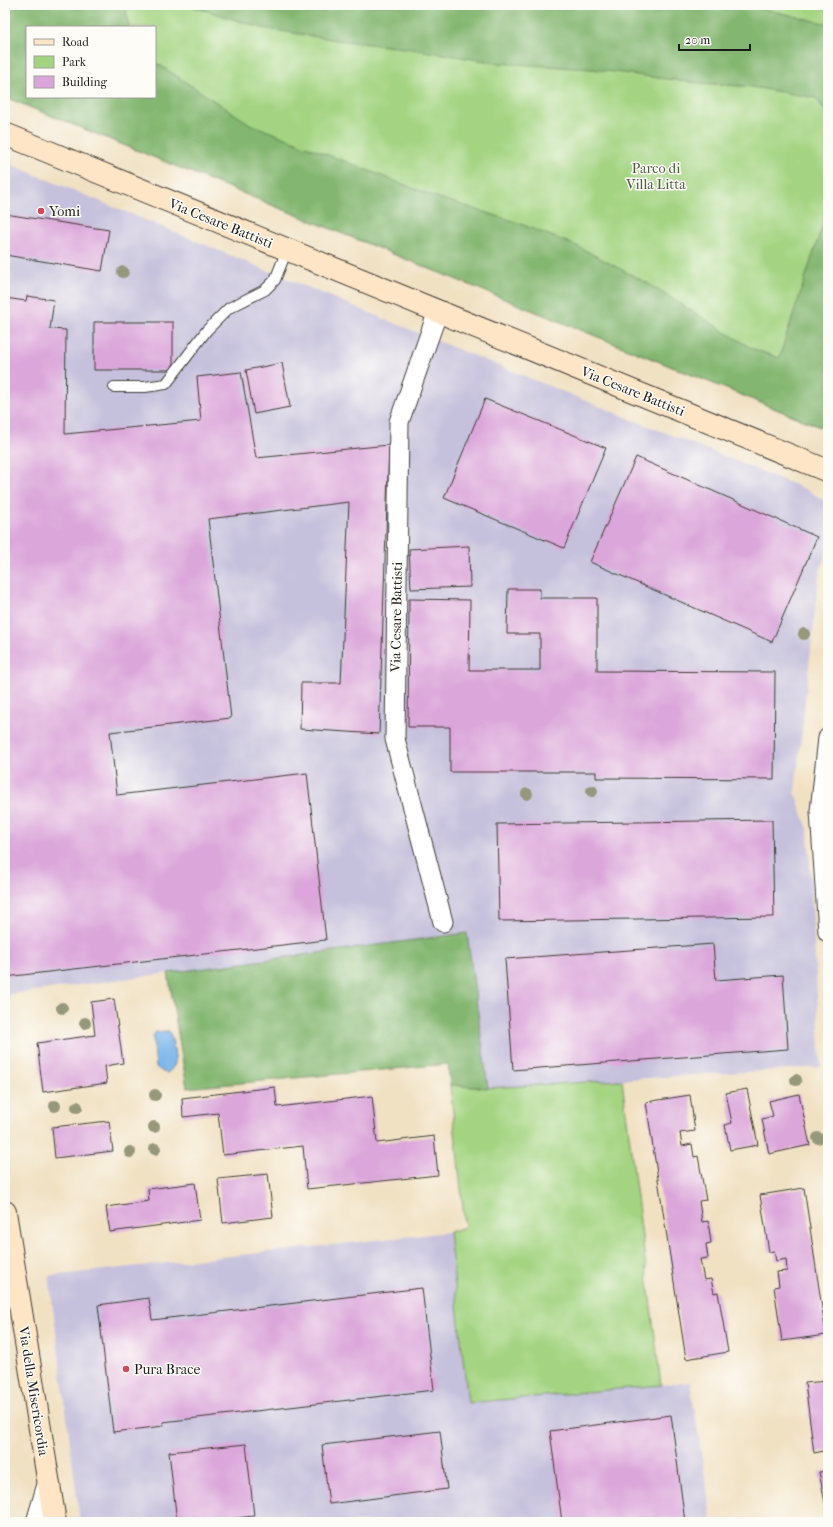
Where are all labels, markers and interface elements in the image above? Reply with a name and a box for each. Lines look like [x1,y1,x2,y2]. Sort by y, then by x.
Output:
legend [26,26,156,98]
scale bar [679,26,750,52]
text: 20 m [685,33,710,47]
text: Road [62,35,89,49]
text: Park [62,55,87,69]
text: Building [62,75,107,89]
park label: Parco di Villa Litta [625,160,686,193]
street label: Via Cesare Battisti [165,195,275,252]
place label: Yomi [48,203,80,220]
marker: Yomi [36,206,46,216]
street label: Via Cesare Battisti [577,363,687,420]
street label: Via Cesare Battisti [387,562,406,673]
street label: Via della Misericordia [15,1324,52,1457]
place label: Pura Brace [134,1361,201,1378]
marker: Pura Brace [121,1364,131,1374]

